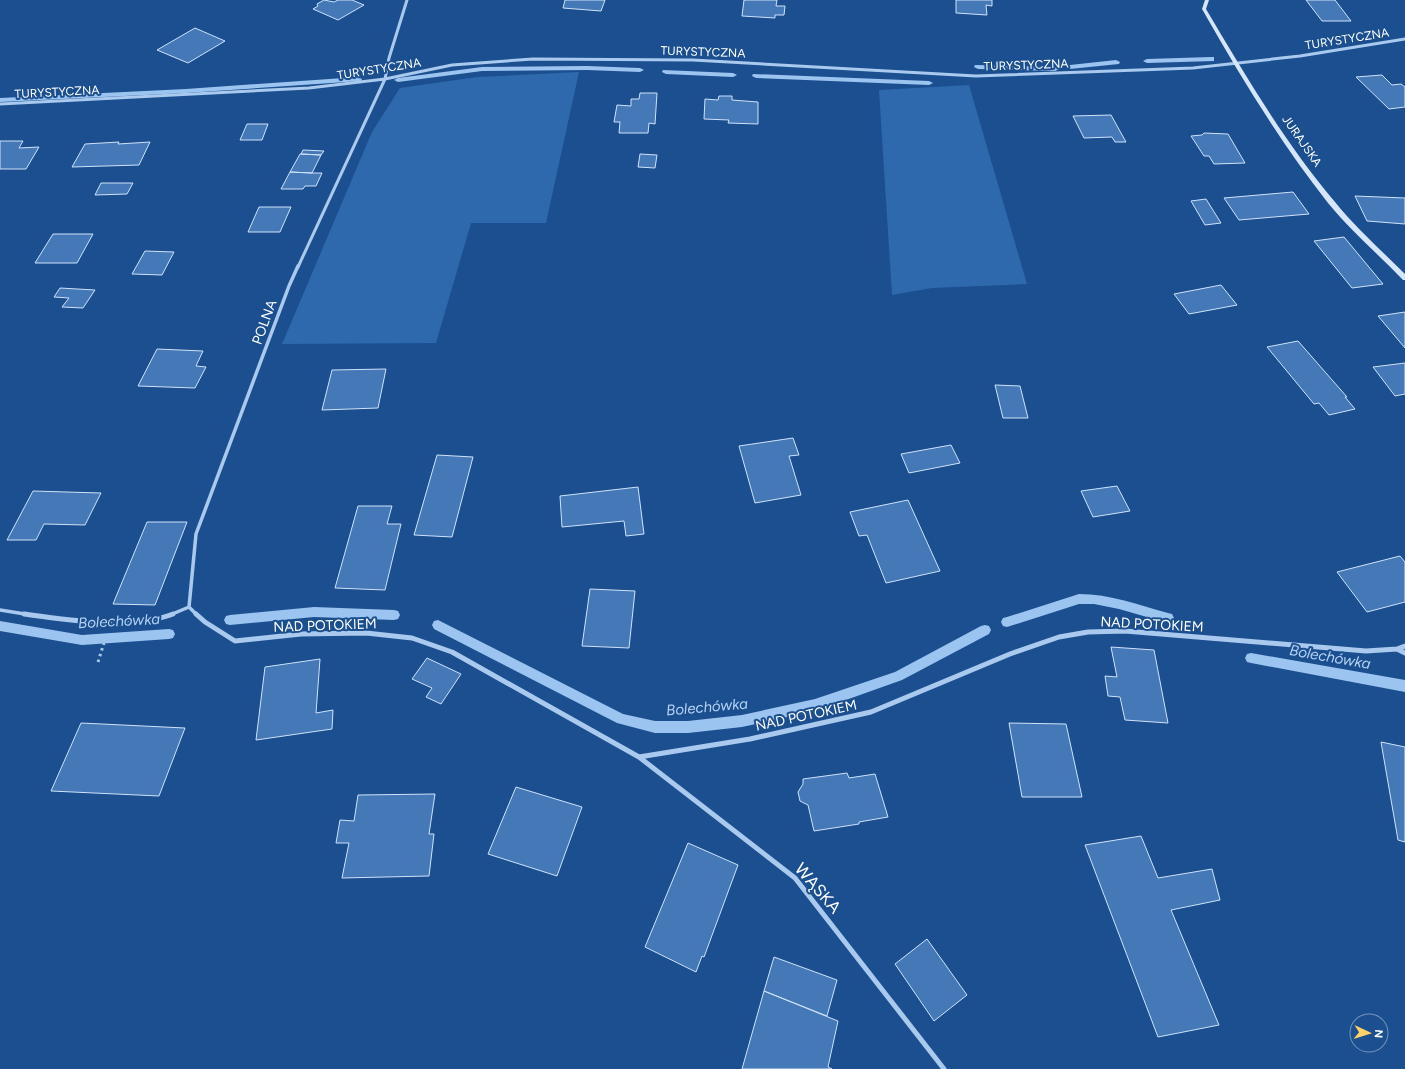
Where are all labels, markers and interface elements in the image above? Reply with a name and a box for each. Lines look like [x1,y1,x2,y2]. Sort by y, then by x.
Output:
street label: TURYSTYCZNA [1304,25,1390,53]
street label: TURYSTYCZNA [660,44,746,60]
street label: TURYSTYCZNA [336,55,422,83]
street label: TURYSTYCZNA [983,57,1069,73]
street label: TURYSTYCZNA [14,83,100,101]
street label: JURAJSKA [1279,113,1325,169]
street label: POLNA [249,297,281,347]
water label: Bolechówka [78,610,161,632]
street label: NAD POTOKIEM [1100,613,1204,636]
street label: NAD POTOKIEM [273,615,377,636]
water label: Bolechówka [1288,641,1372,673]
water label: Bolechówka [665,694,749,720]
street label: NAD POTOKIEM [754,696,858,735]
street label: WĄSKA [791,859,846,918]
north arrow [1349,1013,1389,1053]
text: N [1372,1029,1385,1038]

